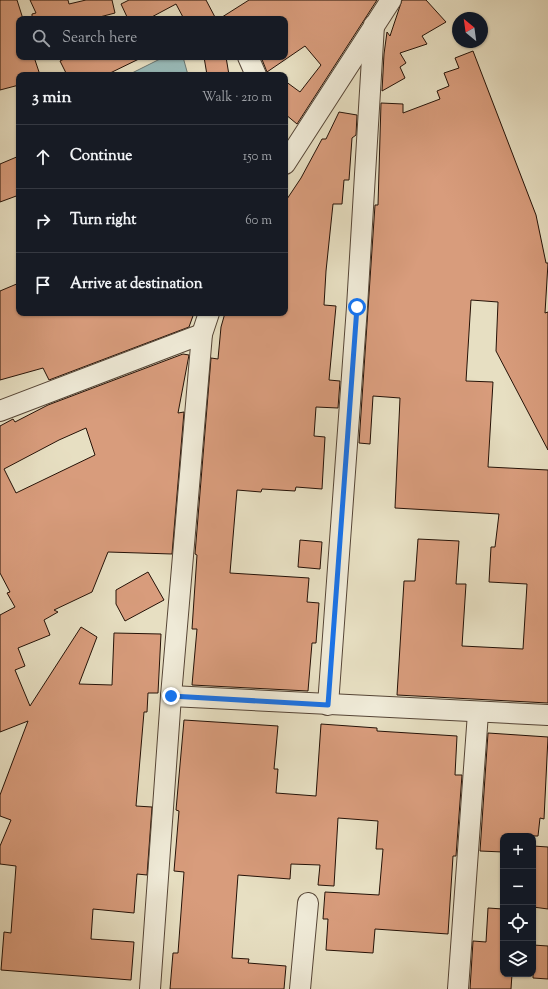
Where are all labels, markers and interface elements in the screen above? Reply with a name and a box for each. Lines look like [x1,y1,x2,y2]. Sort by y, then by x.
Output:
north arrow [452,12,488,48]
search box [16,16,288,60]
icon: search [30,27,52,49]
text: Search here [62,28,137,49]
text: 3 min [32,86,71,110]
text: Walk · 210 m [202,89,272,107]
icon: ahead [32,146,54,168]
text: Continue [70,146,132,167]
text: 150 m [243,148,272,166]
icon: right [32,210,54,232]
text: Turn right [70,210,136,231]
text: 60 m [245,212,272,230]
icon: arrive [32,274,54,296]
text: Arrive at destination [70,274,203,295]
route start [348,298,366,316]
route end [162,687,180,705]
map controls [500,833,536,977]
button: + [500,833,536,869]
button: − [500,869,536,905]
button: locate [500,905,536,941]
button: layers [500,941,536,977]

